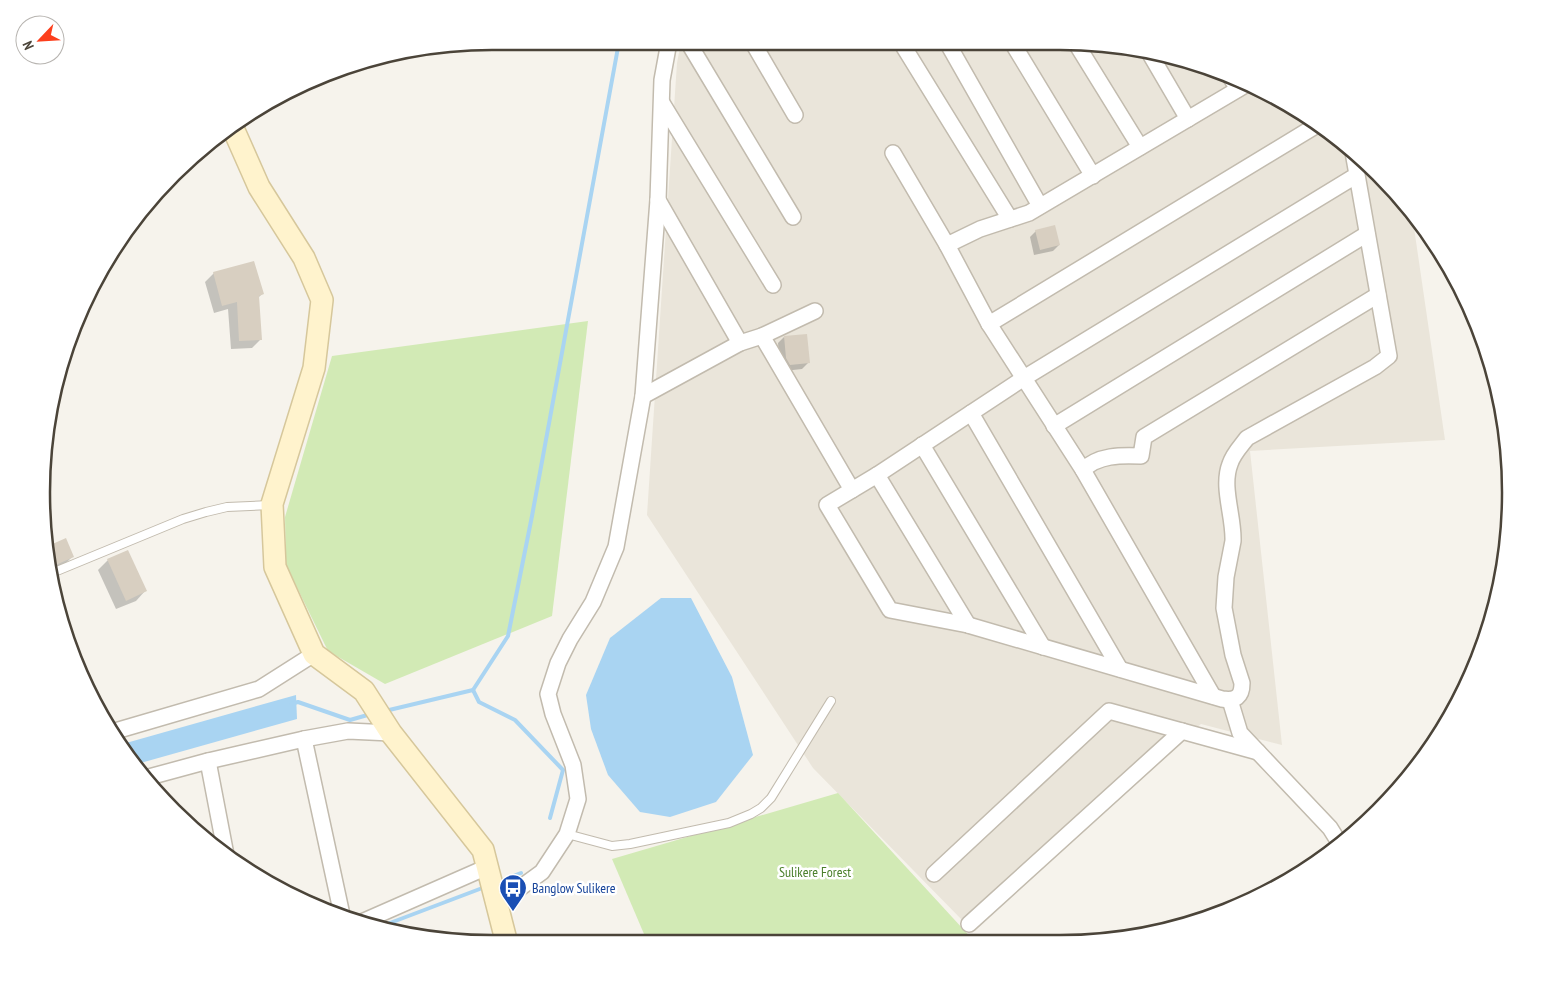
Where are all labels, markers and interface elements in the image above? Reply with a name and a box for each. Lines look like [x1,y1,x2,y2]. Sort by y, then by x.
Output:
north arrow [15,15,65,65]
text: N [18,38,38,53]
park label: Sulikere Forest [779,863,851,881]
bus stop icon: Banglow Sulikere [498,873,528,912]
place label: Banglow Sulikere [532,879,616,897]

